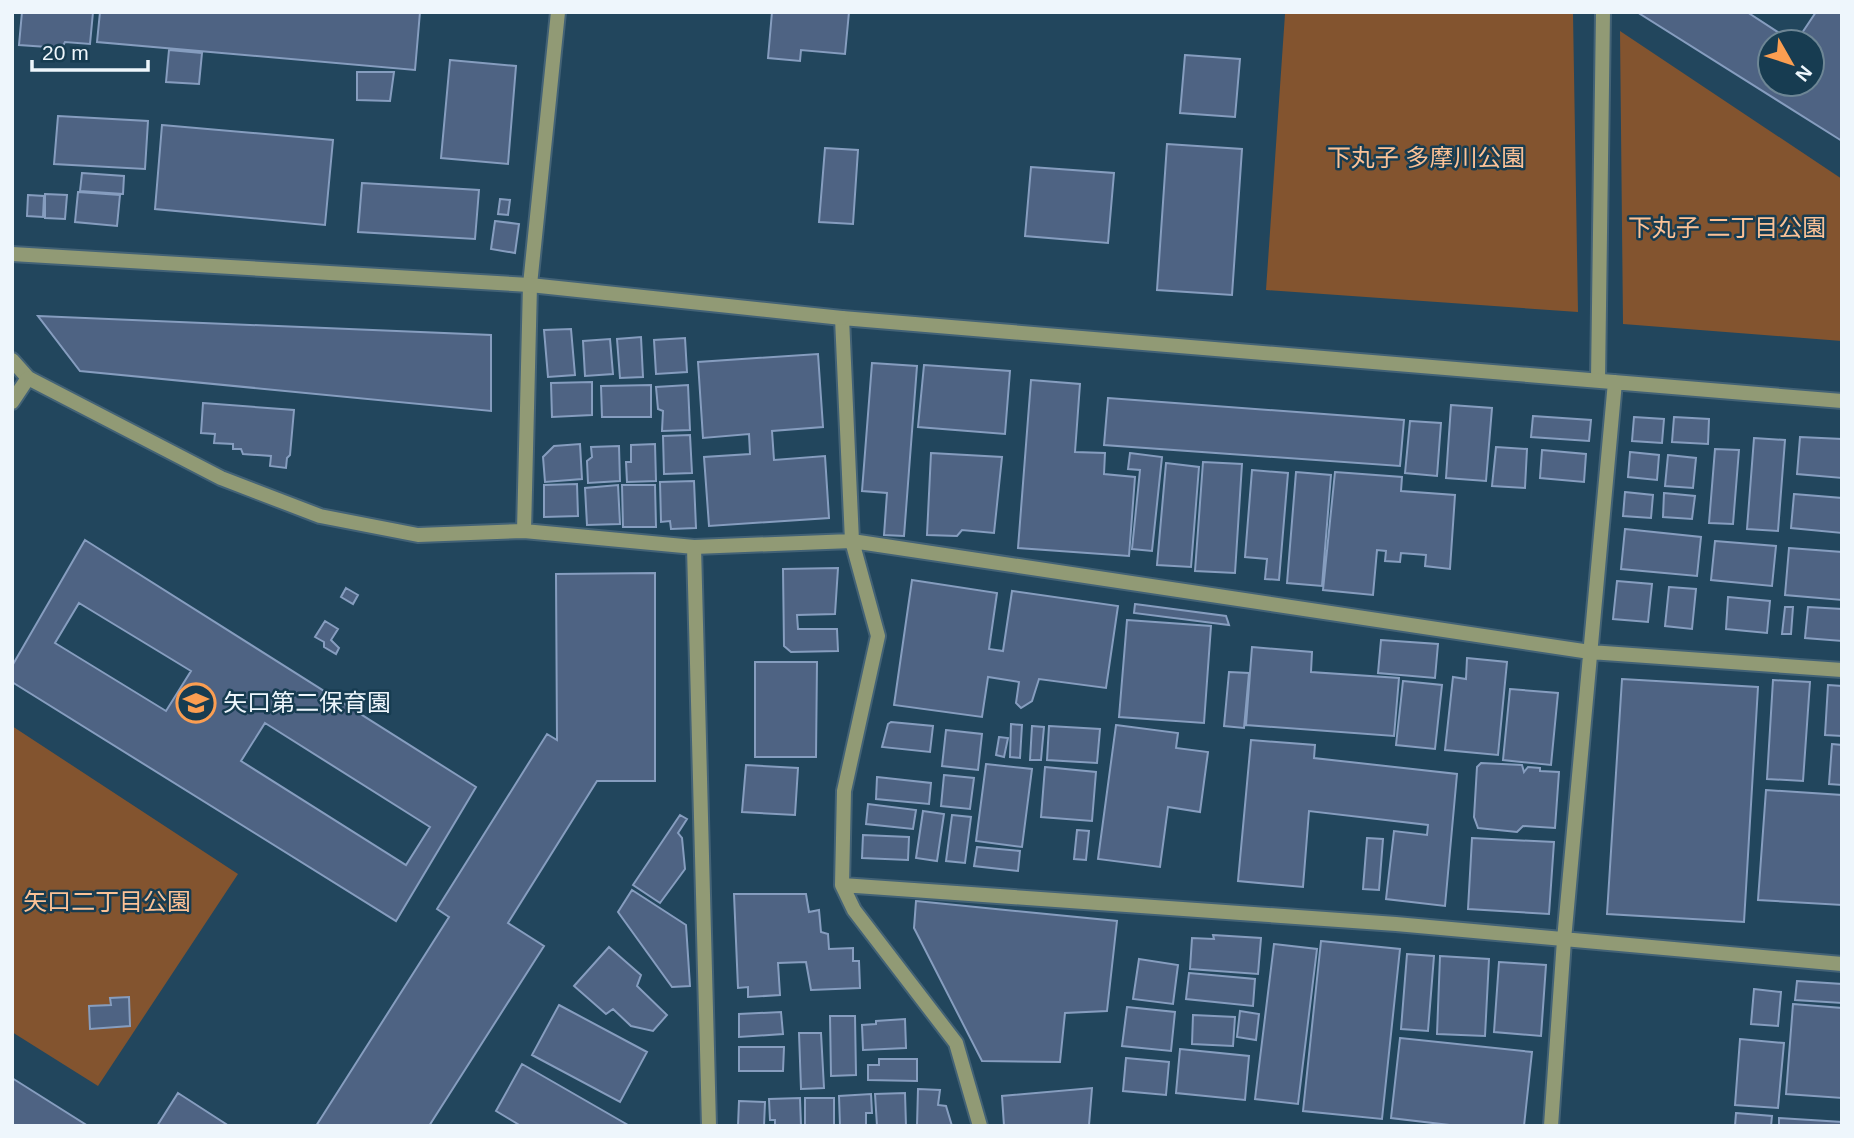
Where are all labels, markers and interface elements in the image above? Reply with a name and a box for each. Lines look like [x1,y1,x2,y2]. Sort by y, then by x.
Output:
scale bar [32,28,147,72]
north arrow [1756,28,1826,98]
text: 20 m [42,41,89,64]
text: N [1791,61,1816,85]
park label: 下丸子 多摩川公園 [1327,144,1525,171]
park label: 下丸子 二丁目公園 [1628,214,1826,241]
school or university icon: 矢口第二保育園 [175,682,217,724]
place label: 矢口第二保育園 [223,689,391,716]
park label: 矢口二丁目公園 [23,888,191,915]

